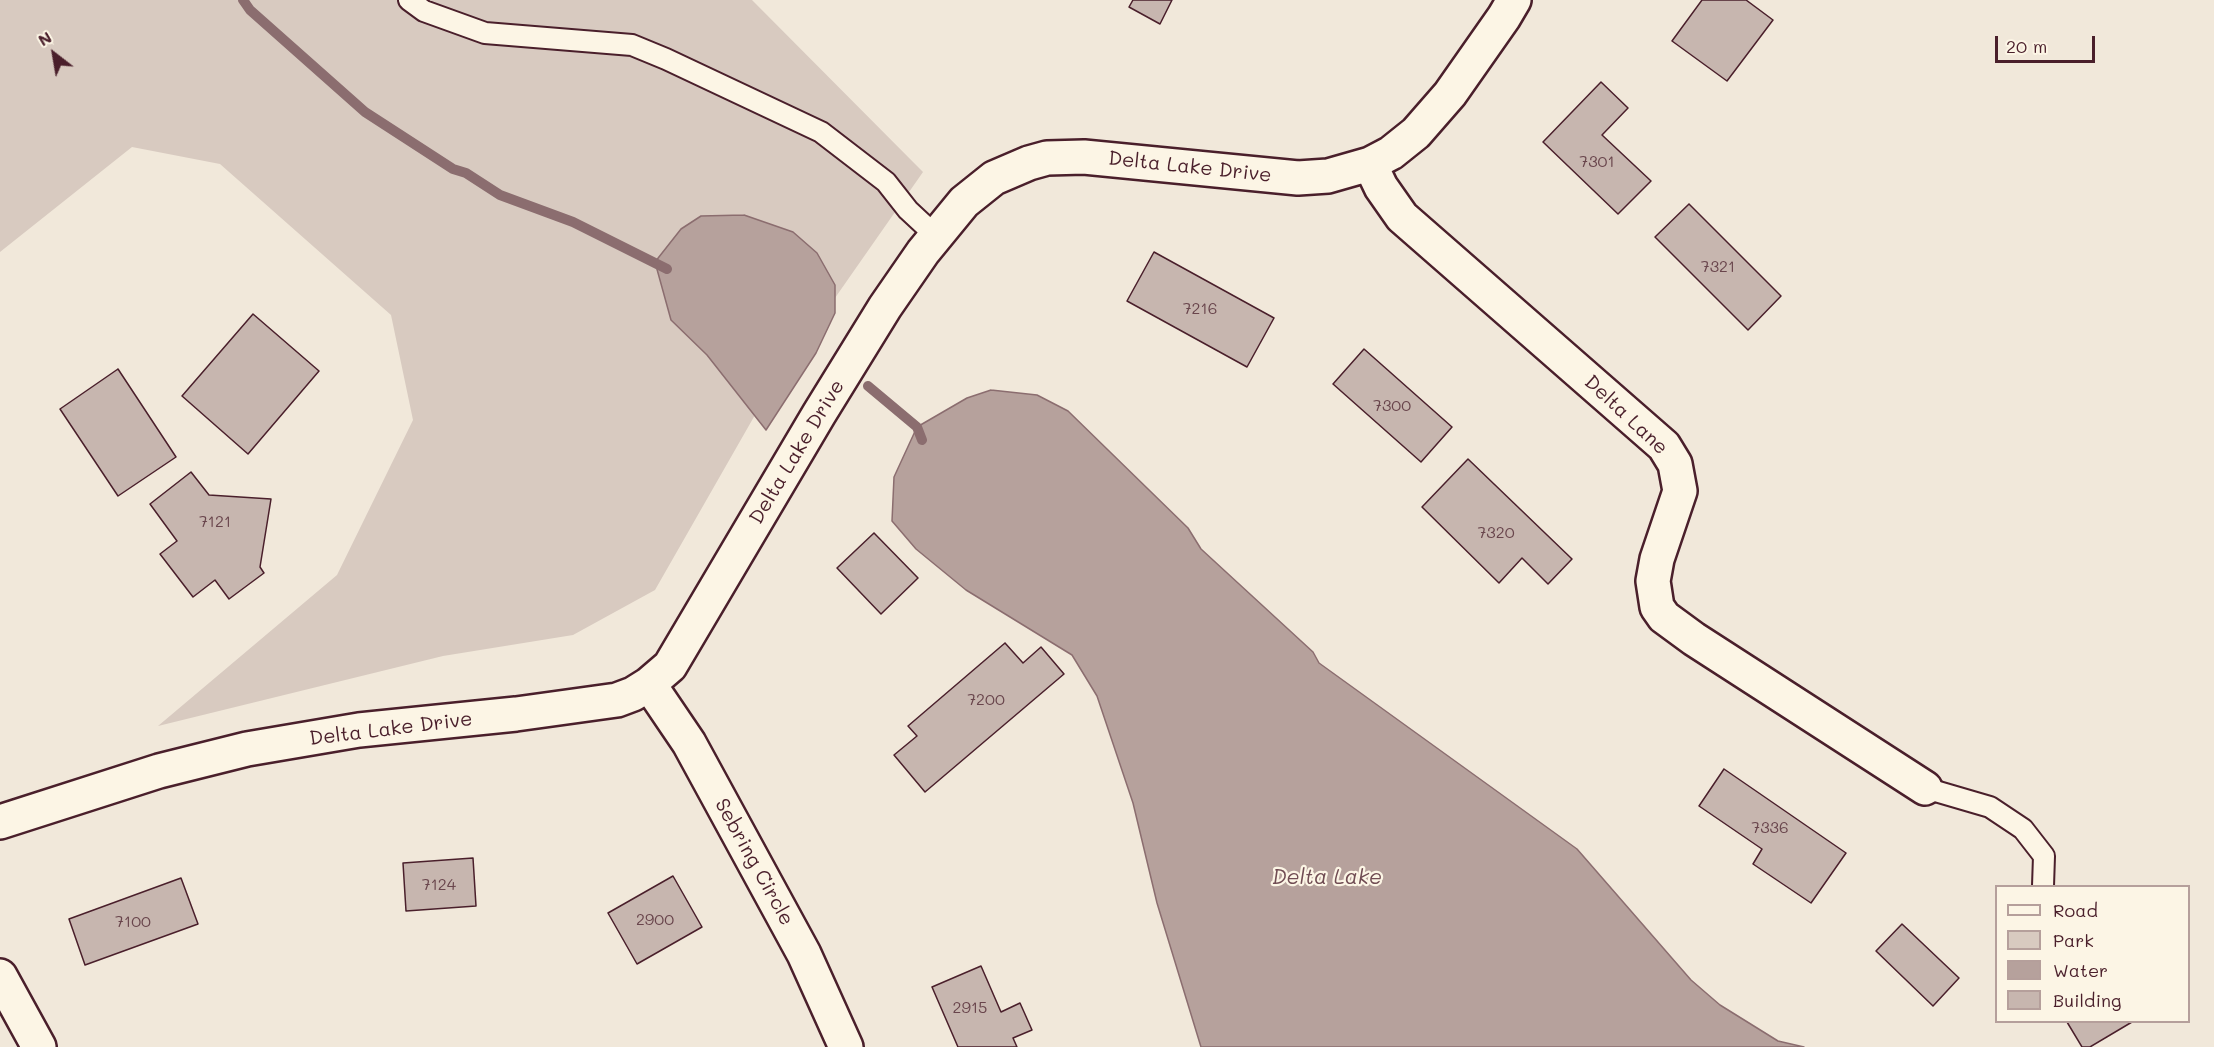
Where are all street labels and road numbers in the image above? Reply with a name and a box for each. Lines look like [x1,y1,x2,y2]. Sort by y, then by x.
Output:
street label: Delta Lake Drive [1107,146,1273,188]
street label: Delta Lane [1579,370,1673,460]
street label: Delta Lake Drive [744,376,850,528]
street label: Delta Lake Drive [308,707,474,751]
street label: Sebring Circle [709,794,799,930]

